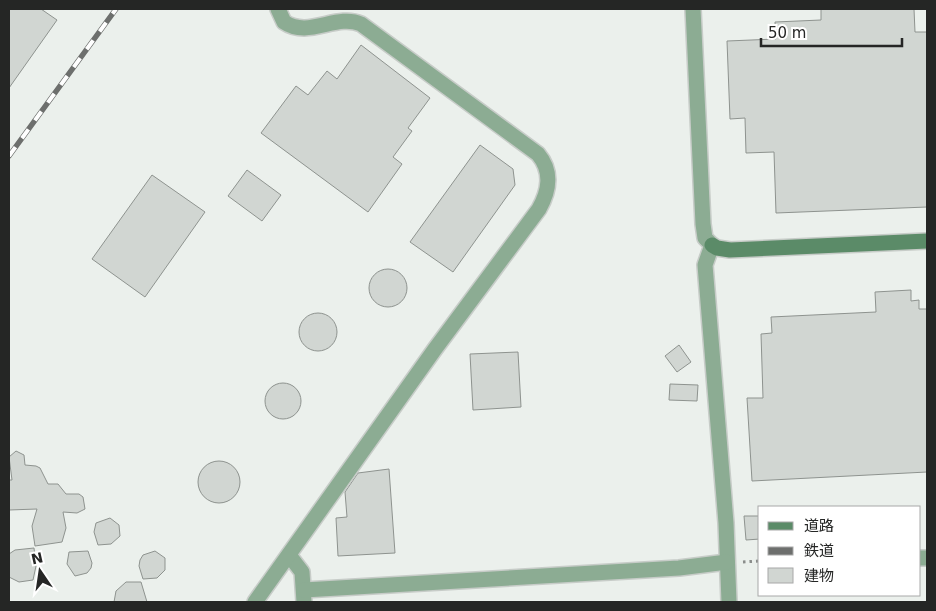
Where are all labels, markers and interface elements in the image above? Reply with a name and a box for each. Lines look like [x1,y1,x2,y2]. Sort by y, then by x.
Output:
scale bar [761,15,902,47]
text: 50 m [768,24,806,42]
legend [758,506,921,596]
text: 道路 [804,517,834,535]
text: 鉄道 [804,542,834,560]
north arrow [15,546,65,596]
text: N [30,549,45,567]
text: 建物 [804,567,834,585]

